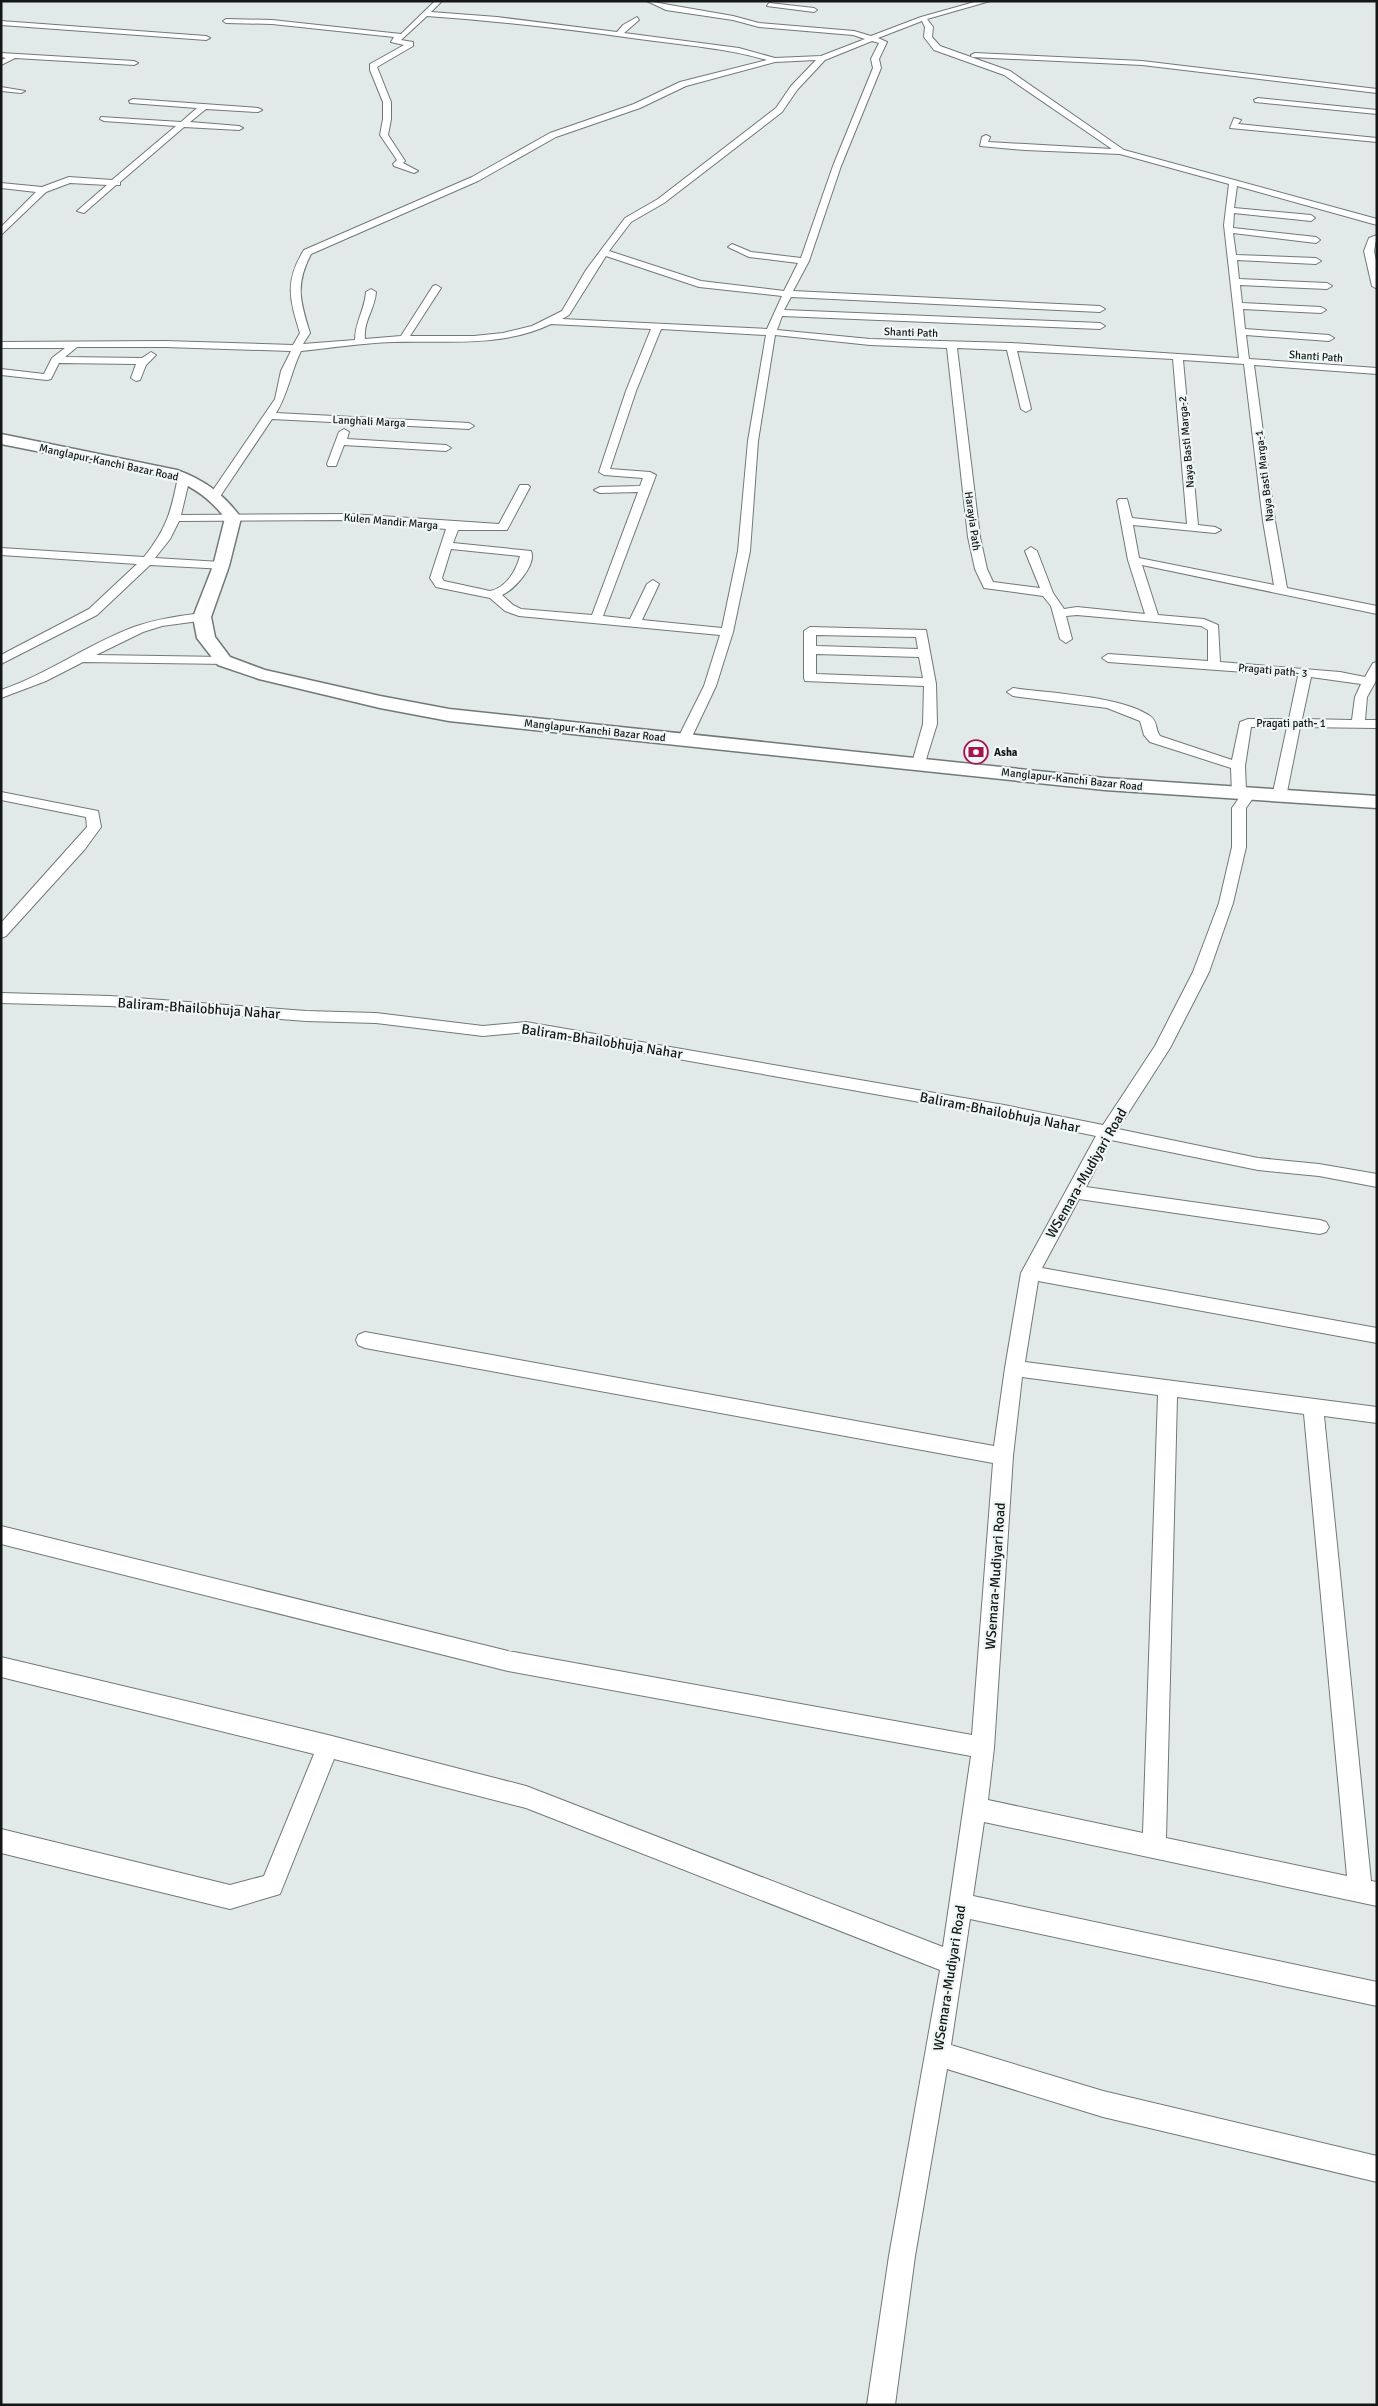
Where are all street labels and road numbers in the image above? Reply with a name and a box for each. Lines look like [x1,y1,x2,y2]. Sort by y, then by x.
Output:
street label: Shanti Path [884,325,938,340]
street label: Shanti Path [1288,348,1344,365]
street label: Naya Basti Marga-2 [1176,396,1197,488]
street label: Langhali Marga [332,413,406,430]
street label: Naya Basti Marga-1 [1252,429,1277,522]
street label: Manglapur-Kanchi Bazar Road [38,441,180,484]
street label: Harayia Path [962,490,983,552]
street label: Kulen Mandir Marga [343,511,439,532]
street label: Pragati path- 3 [1238,661,1308,680]
street label: Manglapur-Kanchi Bazar Road [524,717,667,744]
street label: Pragati path- 1 [1256,717,1326,730]
street label: Manglapur-Kanchi Bazar Road [1001,766,1144,793]
street label: Baliram-Bhailobhuja Nahar [117,994,282,1023]
street label: Baliram-Bhailobhuja Nahar [520,1020,685,1063]
street label: Baliram-Bhailobhuja Nahar [918,1089,1082,1137]
street label: WSemara-Mudiyari Road [1042,1105,1131,1241]
street label: WSemara-Mudiyari Road [982,1502,1009,1650]
street label: WSemara-Mudiyari Road [930,1904,969,2052]

